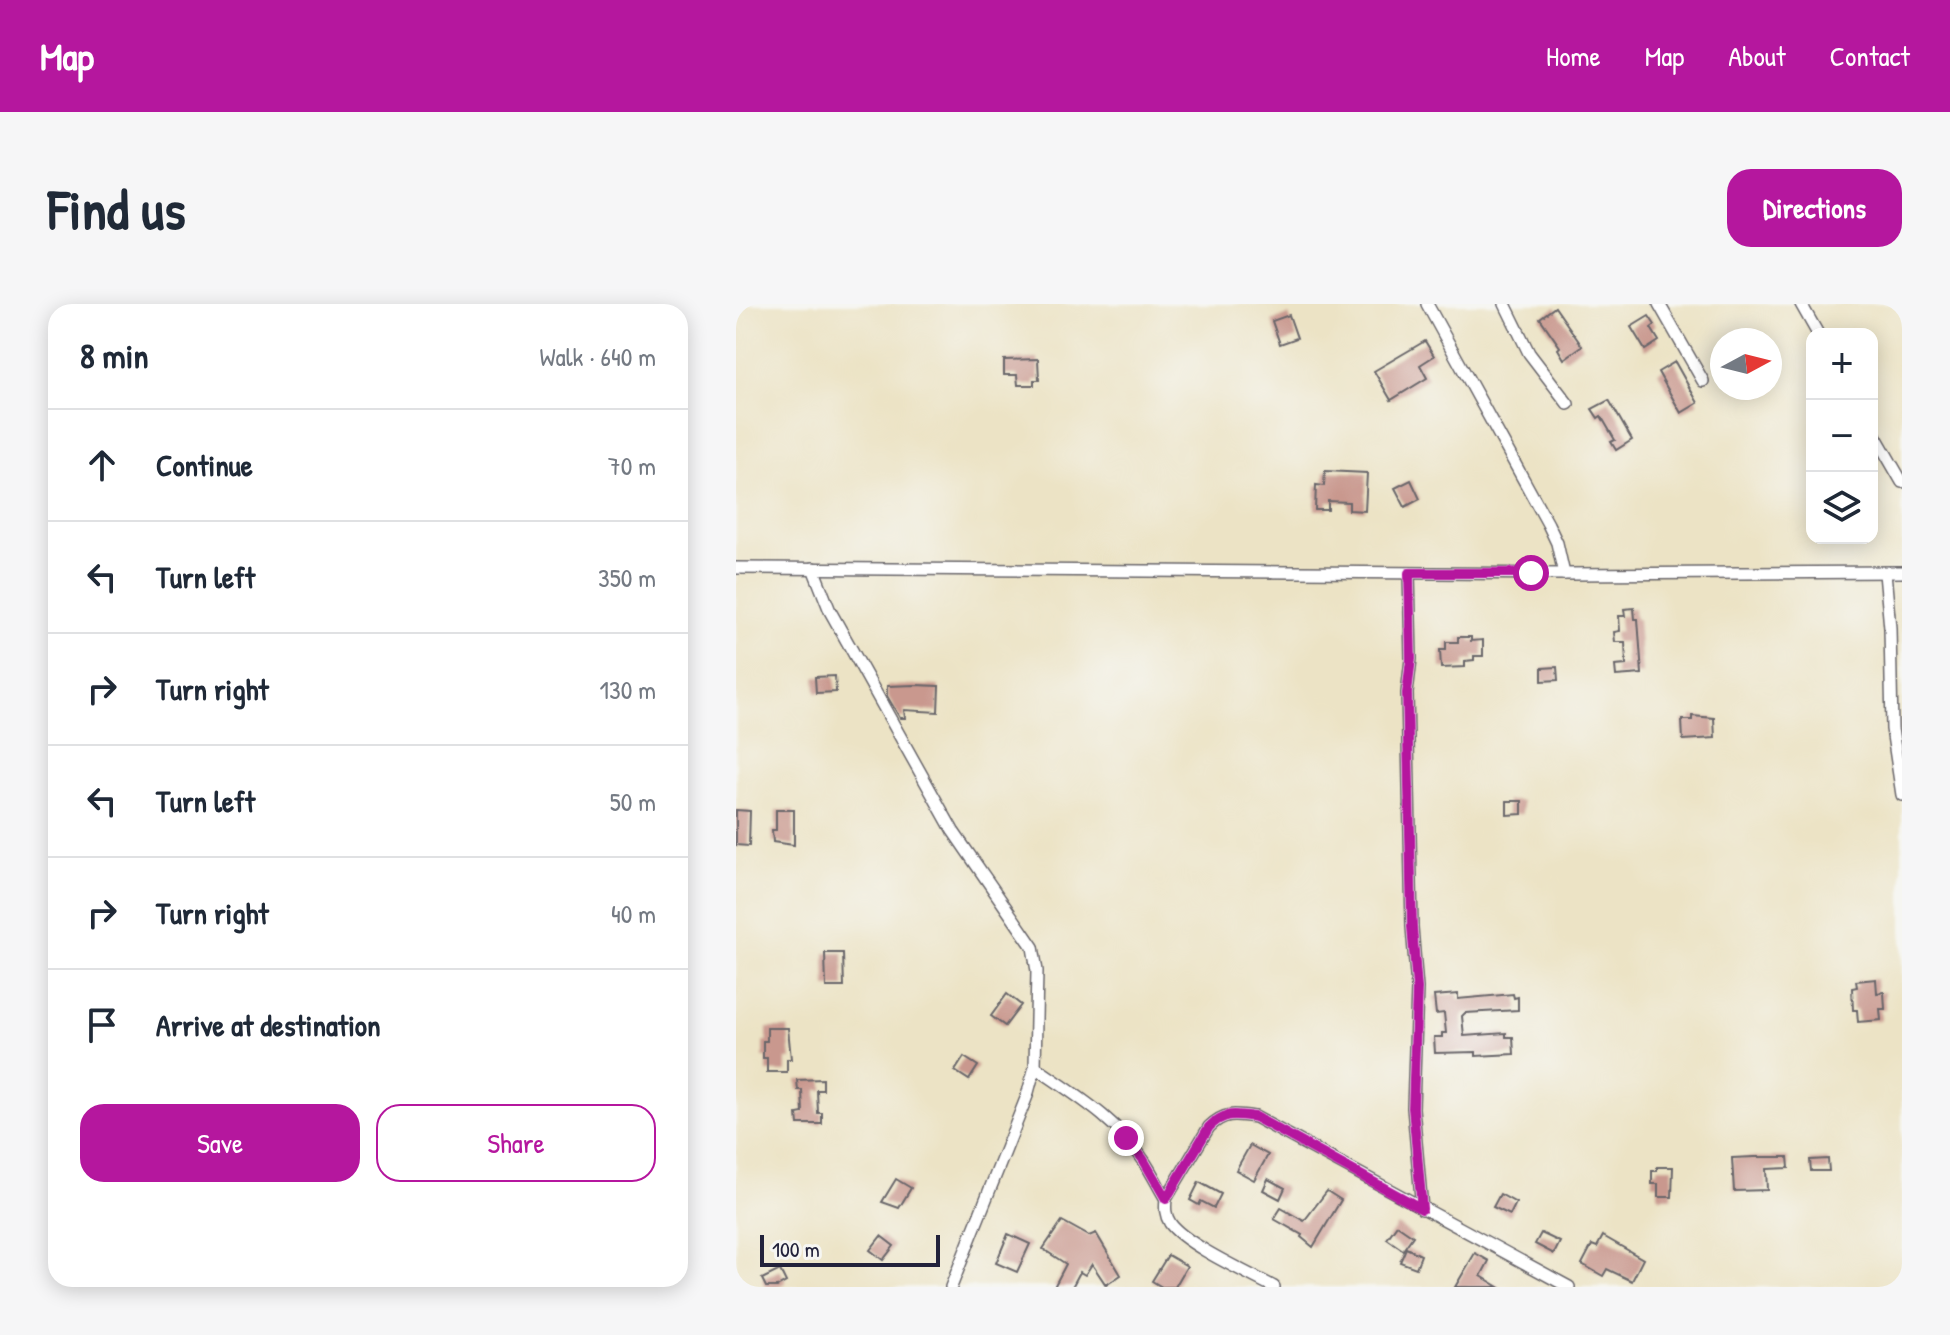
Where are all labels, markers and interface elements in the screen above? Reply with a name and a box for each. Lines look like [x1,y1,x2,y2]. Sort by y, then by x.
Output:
text: Map [40,30,94,82]
text: Home [1546,37,1601,75]
text: Map [1645,37,1684,75]
text: About [1728,37,1786,75]
text: Contact [1830,37,1910,75]
button: Directions [1727,169,1902,247]
text: Find us [48,171,186,246]
north arrow [1710,328,1782,400]
map controls [1806,328,1878,544]
button: + [1806,328,1878,400]
text: 8 min [80,333,149,379]
text: Walk · 640 m [539,339,656,374]
button: − [1806,400,1878,472]
icon: ahead [80,443,124,487]
text: Continue [156,445,253,485]
text: 70 m [608,448,656,483]
button: layers [1806,472,1878,544]
icon: left [80,555,124,599]
route start [1513,555,1549,591]
text: Turn left [156,557,255,597]
text: 350 m [598,560,656,595]
icon: right [80,667,124,711]
text: Turn right [156,669,269,709]
text: 130 m [600,672,656,707]
icon: left [80,779,124,823]
text: Turn left [156,781,255,821]
text: 50 m [610,784,656,819]
icon: right [80,891,124,935]
text: Turn right [156,893,269,933]
text: 40 m [611,896,656,931]
icon: arrive [80,1003,124,1047]
text: Arrive at destination [156,1005,381,1045]
button: Save [80,1104,360,1182]
button: Share [376,1104,656,1182]
route end [1108,1120,1144,1156]
scale bar [760,1231,940,1267]
text: 100 m [772,1234,820,1264]

